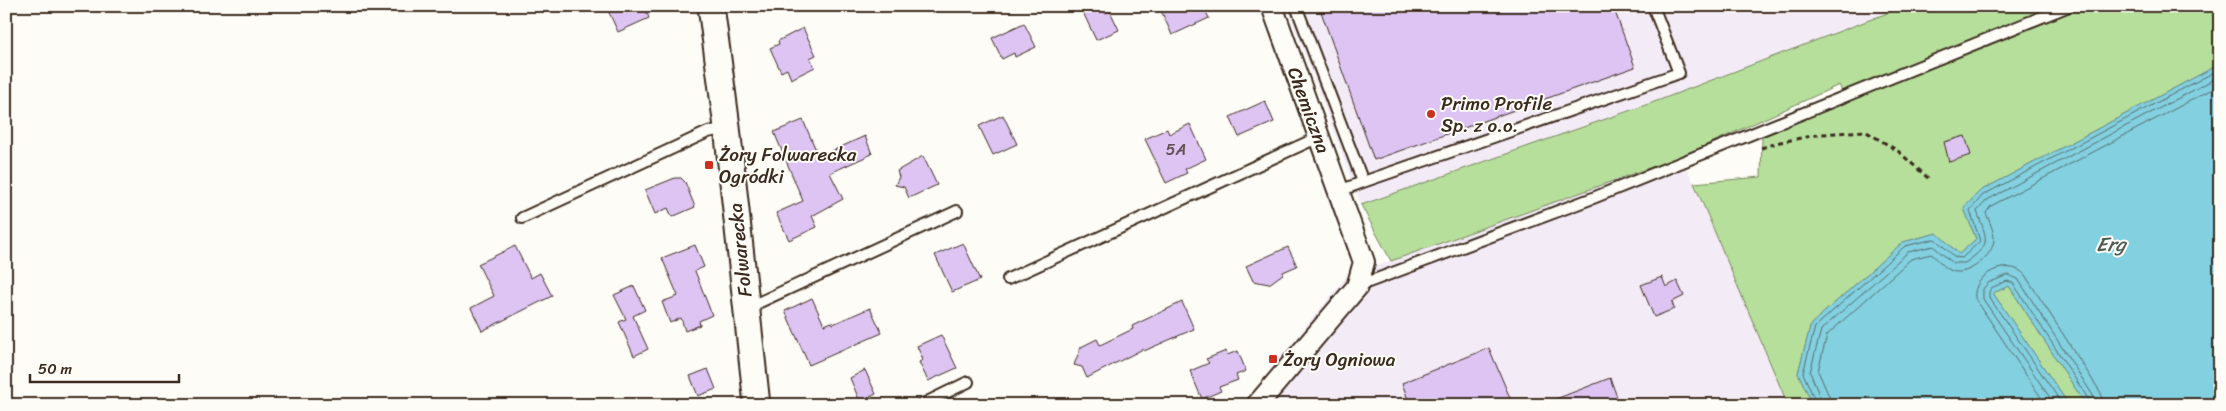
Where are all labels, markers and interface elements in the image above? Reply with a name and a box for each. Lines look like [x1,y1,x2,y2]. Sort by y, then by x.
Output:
street label: Chemiczna [1278,62,1340,158]
place label: Primo Profile Sp. z o.o. [1441,87,1553,142]
marker: Primo Profile Sp. z o.o. [1425,108,1437,120]
house number: 5A [1166,135,1186,164]
place label: Żory Folwarecka Ogródki [719,138,857,193]
marker: Żory Folwarecka Ogródki [703,159,715,171]
street label: Folwarecka [719,201,761,299]
water label: Erg [2096,227,2128,262]
place label: Żory Ogniowa [1283,343,1396,376]
scale bar [30,351,179,383]
marker: Żory Ogniowa [1267,353,1279,365]
text: 50 m [38,356,73,382]

